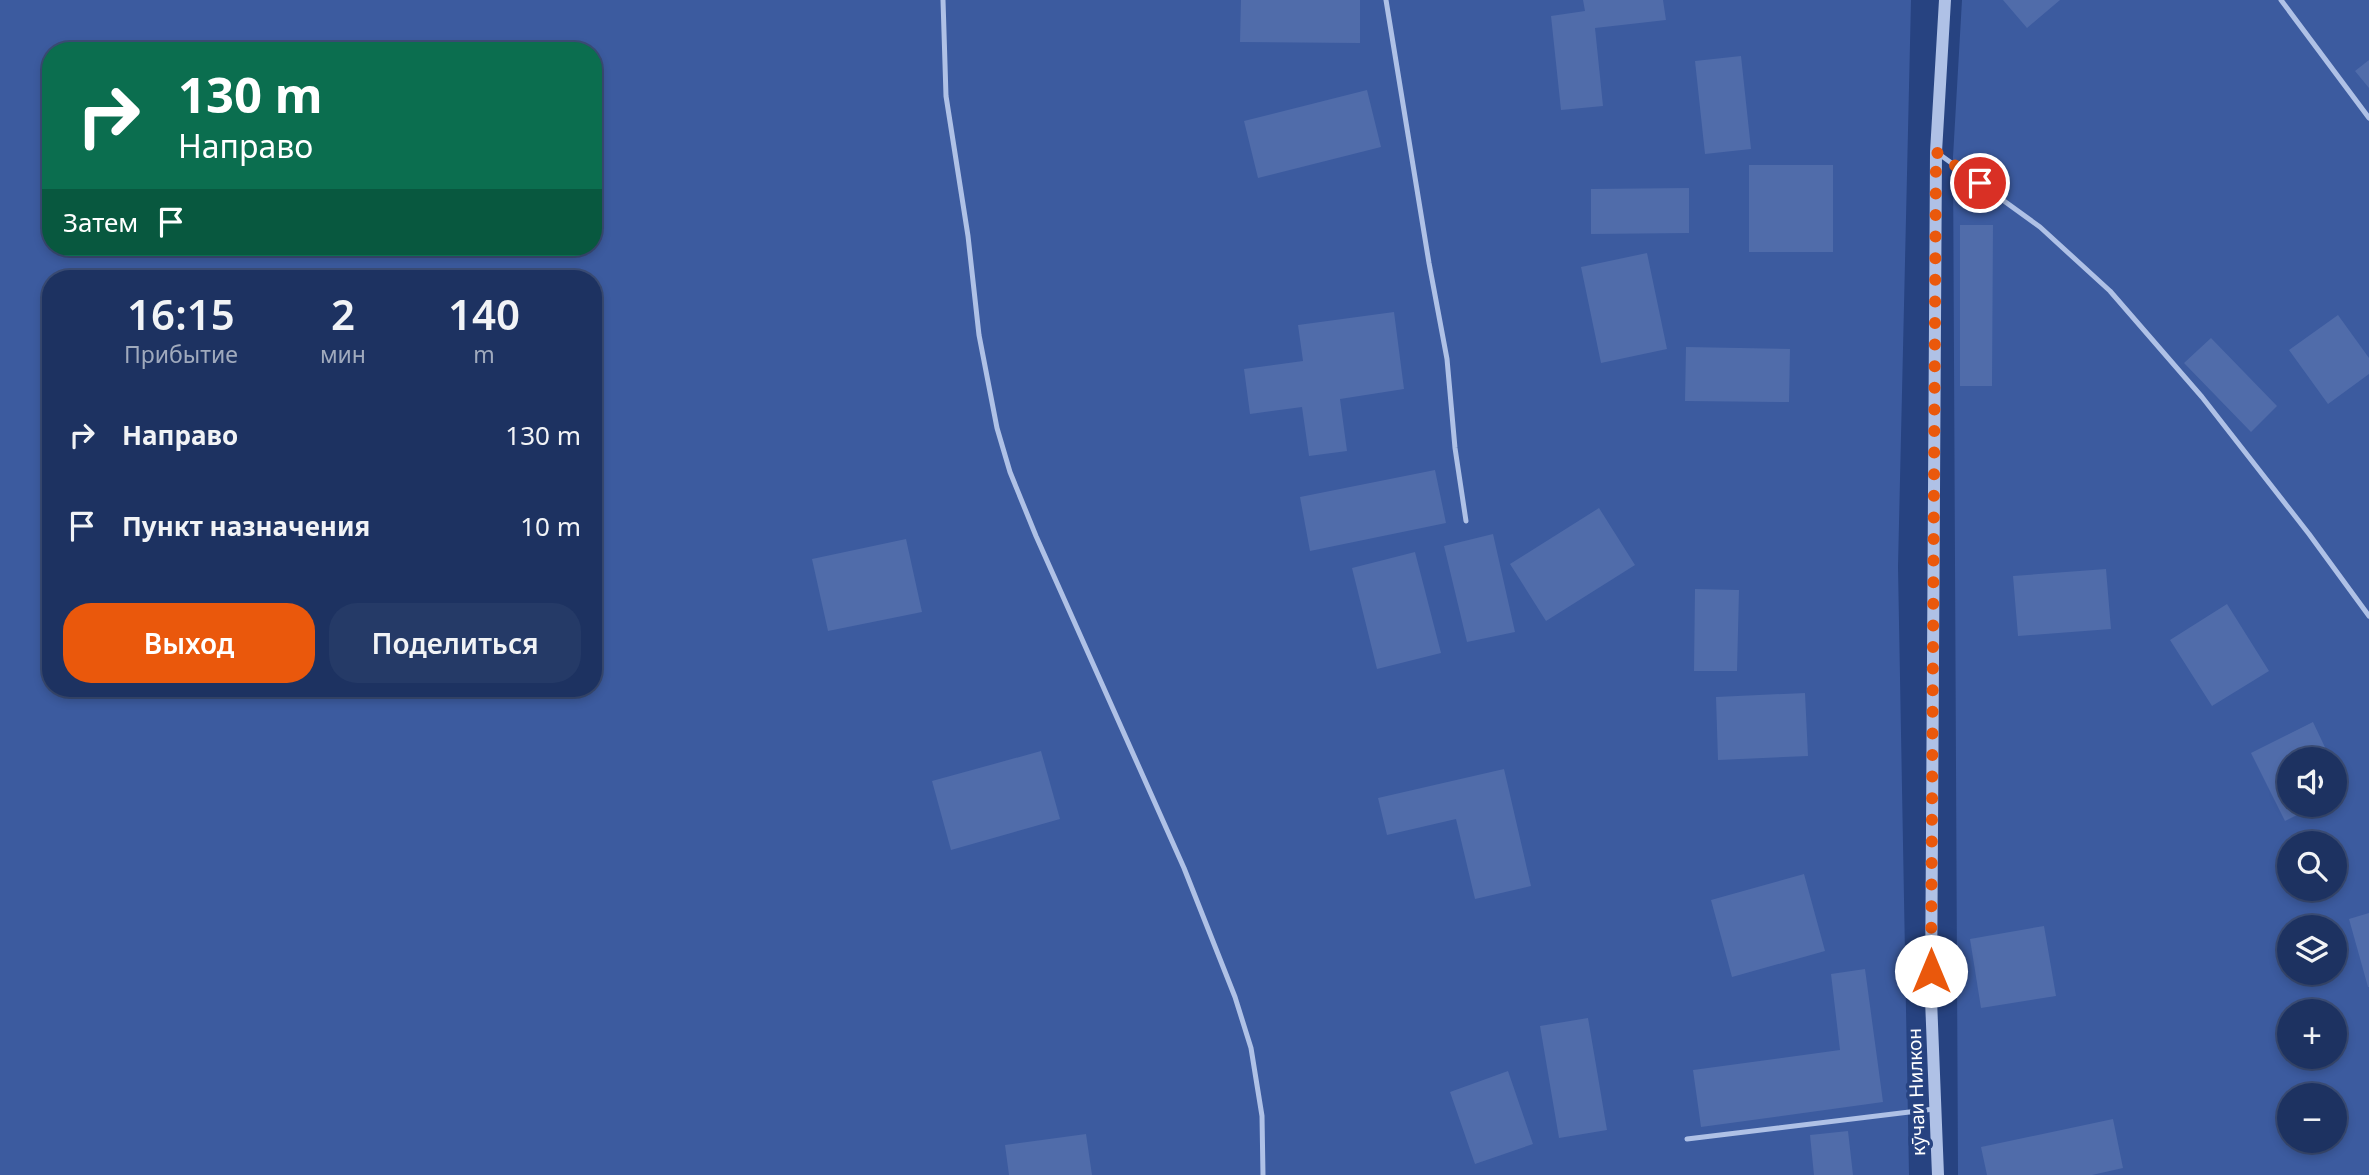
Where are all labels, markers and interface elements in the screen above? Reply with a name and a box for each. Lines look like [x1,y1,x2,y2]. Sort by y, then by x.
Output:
text: 130 m [178,61,323,127]
icon: right [63,70,154,161]
text: Направо [178,124,313,167]
pin [1950,153,2010,213]
icon: arrive [1961,164,1999,202]
icon: arrive [152,203,190,241]
text: Затем [63,204,138,240]
text: 16:15 [127,285,235,342]
text: 2 [331,285,355,342]
text: 140 [448,285,520,342]
text: Прибытие [124,338,238,370]
text: мин [320,338,366,370]
text: m [473,338,495,370]
icon: right [63,416,101,454]
text: Направо [122,417,238,453]
text: 130 m [505,417,581,453]
icon: arrive [63,507,101,545]
text: Пункт назначения [122,508,370,544]
text: 10 m [520,508,581,544]
button: Выход [63,603,315,683]
button: Поделиться [329,603,581,683]
map controls [2277,747,2347,1153]
button: sound [2277,747,2347,817]
button: search [2277,831,2347,901]
button: layers [2277,915,2347,985]
position arrow [1894,934,1968,1008]
button: + [2277,999,2347,1069]
street label: кӯчаи Нилкон [1901,1028,1931,1156]
button: − [2277,1083,2347,1153]

